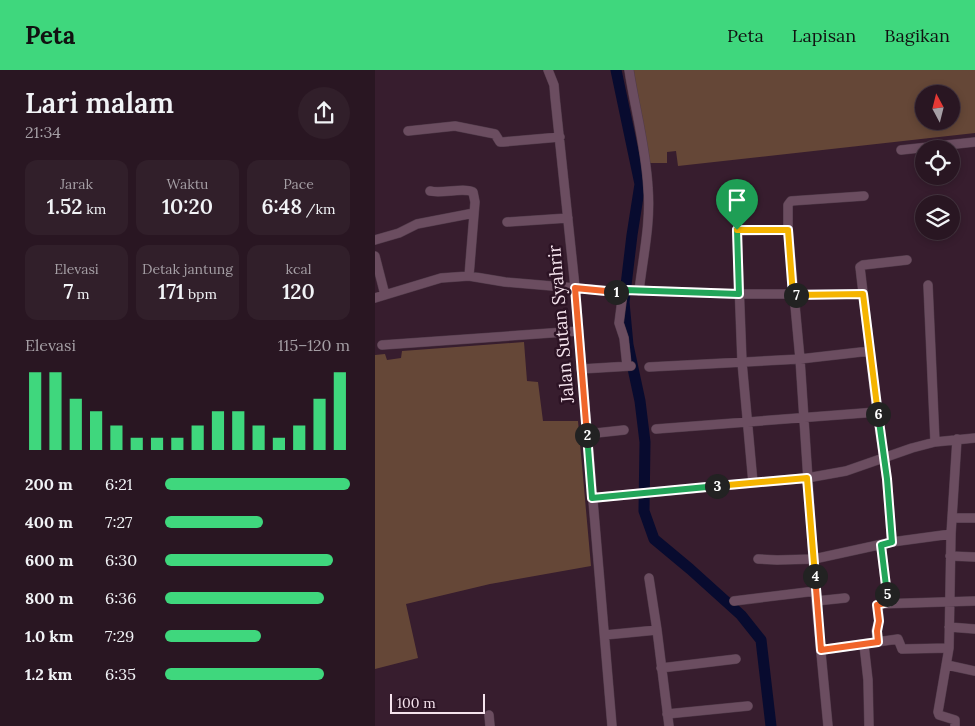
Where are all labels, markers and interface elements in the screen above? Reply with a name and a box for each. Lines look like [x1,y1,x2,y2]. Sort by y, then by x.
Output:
text: Peta [25,20,75,51]
text: Peta [727,24,764,47]
text: Lapisan [792,24,856,47]
text: Bagikan [884,24,950,47]
text: Lari malam [25,85,174,121]
north arrow [915,85,960,130]
map controls [915,85,960,240]
button: share [298,87,350,139]
text: 21:34 [25,122,61,142]
button: locate [915,140,960,185]
text: Jarak [60,175,93,193]
text: Waktu [167,175,208,193]
text: Pace [283,175,314,193]
pin [716,179,758,230]
icon: arrive [723,186,751,214]
text: 1.52 [47,193,83,220]
text: 10:20 [162,193,213,220]
text: 6:48 [261,193,302,220]
button: layers [915,195,960,240]
text: km [83,200,106,218]
text: /km [302,200,336,218]
street label: Jalan Sutan Syahrir [542,244,579,405]
text: Elevasi [54,260,99,278]
text: Detak jantung [142,260,233,278]
text: kcal [286,260,311,278]
text: 7 [64,278,73,305]
text: 171 [158,278,184,305]
text: 120 [282,278,315,305]
pin: 1 [603,280,629,304]
pin: 7 [783,282,809,308]
text: 1 [614,283,619,301]
text: m [73,285,90,303]
text: bpm [184,285,217,303]
text: 7 [793,286,800,304]
text: Elevasi [25,335,76,355]
text: 115–120 m [278,335,350,355]
pin: 6 [865,402,891,426]
text: 6 [874,405,883,423]
pin: 2 [575,422,599,448]
text: 2 [584,426,591,444]
text: 200 m [25,474,73,494]
text: 6:21 [105,474,133,494]
pin: 3 [705,474,729,498]
text: 3 [714,477,721,495]
text: 400 m [25,512,73,532]
text: 7:27 [105,512,132,532]
text: 600 m [25,550,73,570]
text: 6:30 [105,550,137,570]
pin: 4 [803,564,827,588]
text: 4 [812,567,819,585]
pin: 5 [875,582,899,606]
text: 5 [884,585,891,603]
text: 800 m [25,588,73,608]
text: 6:36 [105,588,136,608]
text: 1.0 km [25,626,74,646]
text: 7:29 [105,626,134,646]
text: 1.2 km [25,664,72,684]
text: 6:35 [105,664,136,684]
scale bar [390,691,485,714]
text: 100 m [397,694,436,712]

